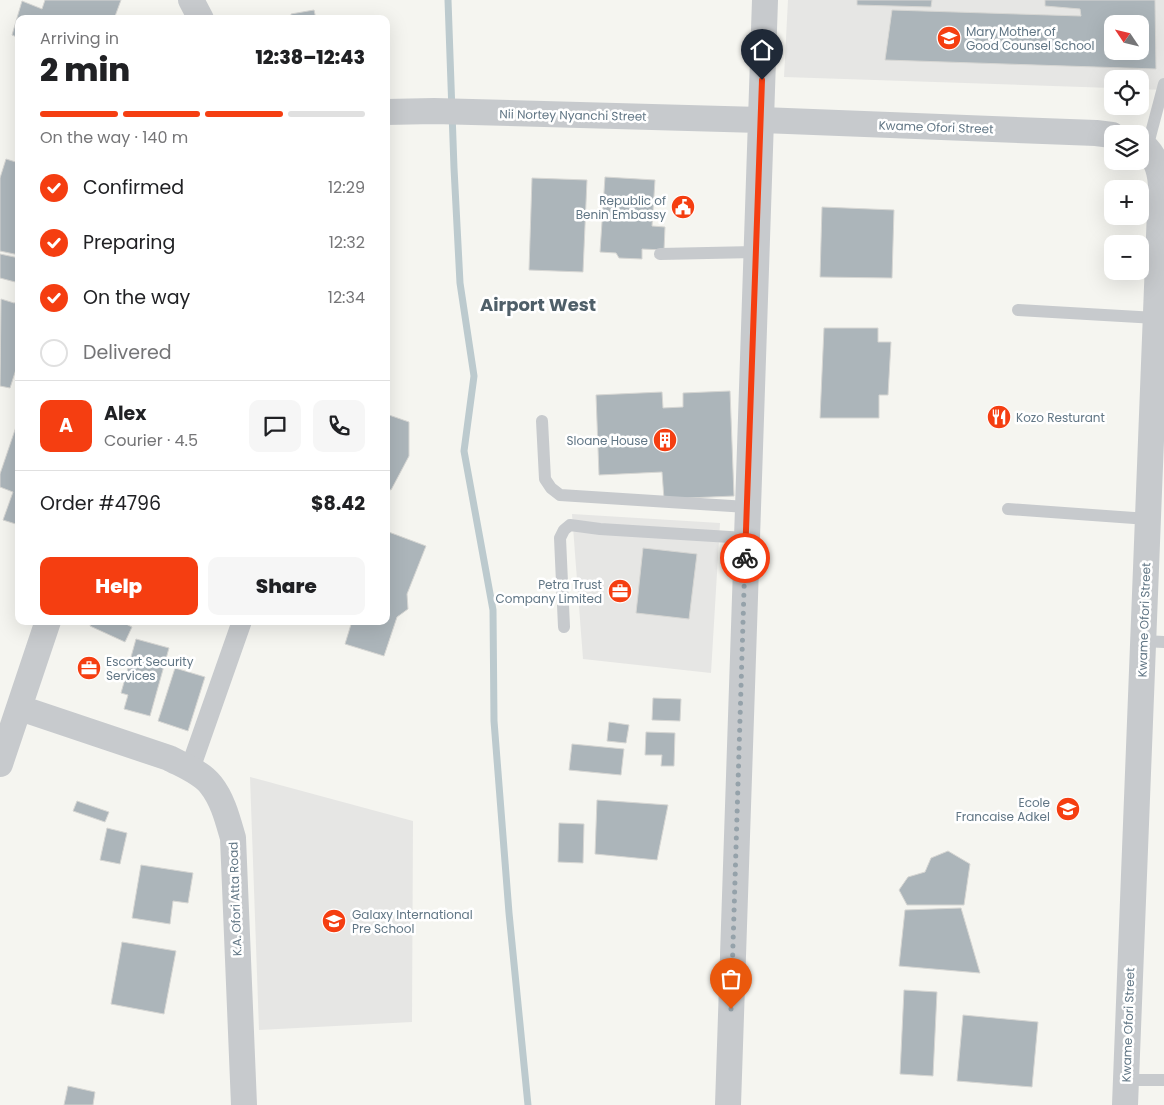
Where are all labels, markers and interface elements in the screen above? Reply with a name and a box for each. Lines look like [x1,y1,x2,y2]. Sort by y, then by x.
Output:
north arrow [1104,15,1149,60]
map controls [1104,15,1149,280]
place label: Mary Mother of Good Counsel School [966,23,1095,54]
school or university icon: Mary Mother of Good Counsel School [936,25,962,51]
text: Arriving in [40,27,119,50]
pin [741,29,783,80]
icon: home [748,36,776,64]
text: 12:38–12:43 [255,44,365,71]
text: 2 min [40,47,130,92]
button: locate [1104,70,1149,115]
street label: Nii Nortey Nyanchi Street [499,105,647,125]
street label: Kwame Ofori Street [878,116,994,138]
button: layers [1104,125,1149,170]
text: On the way · 140 m [40,126,188,149]
icon: check [40,174,68,202]
text: Confirmed [83,174,184,201]
text: 12:29 [328,176,365,199]
button: + [1104,180,1149,225]
place label: Republic of Benin Embassy [576,192,666,223]
public building icon: Republic of Benin Embassy [670,194,696,220]
icon: check [40,229,68,257]
text: Preparing [83,229,175,256]
text: 12:32 [329,231,365,254]
button: − [1104,235,1149,280]
icon: check [40,284,68,312]
text: On the way [83,284,190,311]
text: 12:34 [328,286,365,309]
district label: Airport West [480,292,596,317]
text: Delivered [83,339,172,366]
text: Alex [104,400,146,427]
button: chat [249,400,301,452]
button: phone [313,400,365,452]
restaurant icon: Kozo Resturant [986,404,1012,430]
place label: Kozo Resturant [1016,409,1105,426]
text: A [59,412,73,439]
building icon: Sloane House [652,427,678,453]
text: Courier · 4.5 [104,429,198,452]
place label: Sloane House [567,432,648,449]
text: Order #4796 [40,490,161,517]
text: $8.42 [311,490,365,517]
courier [720,533,770,583]
icon: bike [731,544,759,572]
button: Help [40,557,198,615]
button: Share [208,557,365,615]
street label: Kwame Ofori Street [1133,562,1155,678]
place label: Petra Trust Company Limited [495,576,602,607]
office icon: Petra Trust Company Limited [607,578,633,604]
place label: Escort Security Services [106,653,194,684]
office icon: Escort Security Services [76,655,102,681]
place label: Ecole Francaise Adkel [956,794,1050,825]
school or university icon: Ecole Francaise Adkel [1055,796,1081,822]
street label: K.A. Ofori Atta Road [225,841,245,957]
place label: Galaxy International Pre School [352,906,473,937]
school or university icon: Galaxy International Pre School [321,908,347,934]
pin [710,958,752,1009]
icon: bag [717,965,745,993]
street label: Kwame Ofori Street [1117,967,1139,1083]

